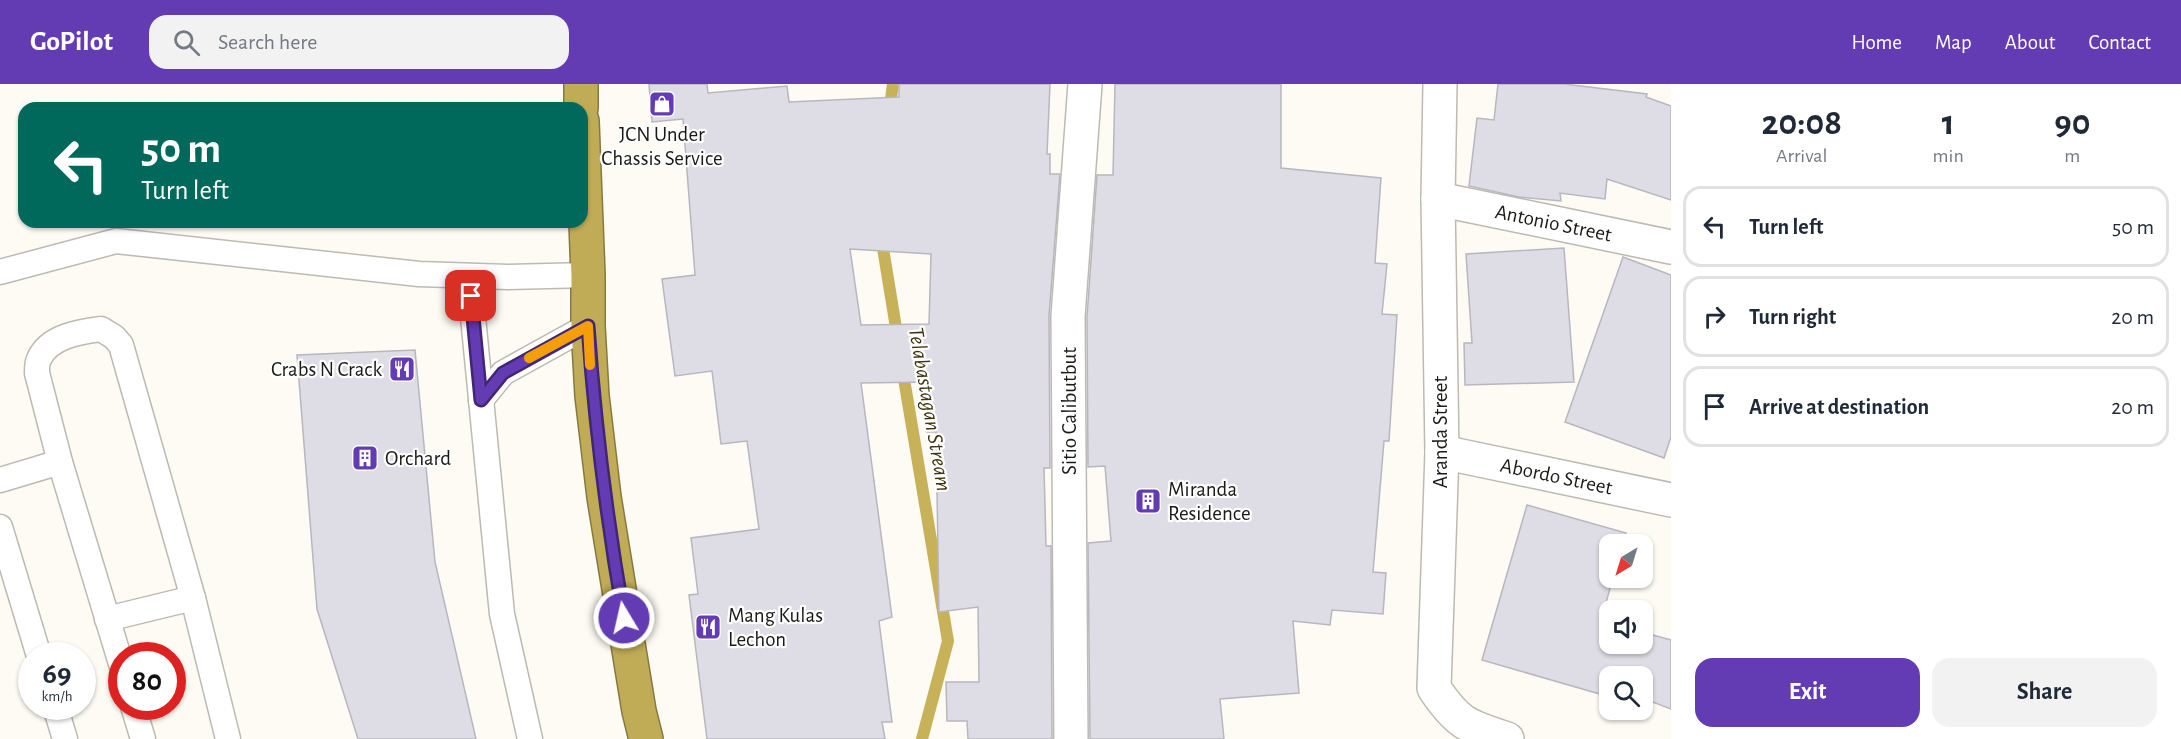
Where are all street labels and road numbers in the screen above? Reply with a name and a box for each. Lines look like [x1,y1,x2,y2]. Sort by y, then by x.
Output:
street label: Antonio Street [1493,201,1614,246]
street label: Sitio Calibutbut [1059,347,1080,475]
street label: Aranda Street [1430,376,1451,488]
street label: Abordo Street [1498,455,1615,499]

